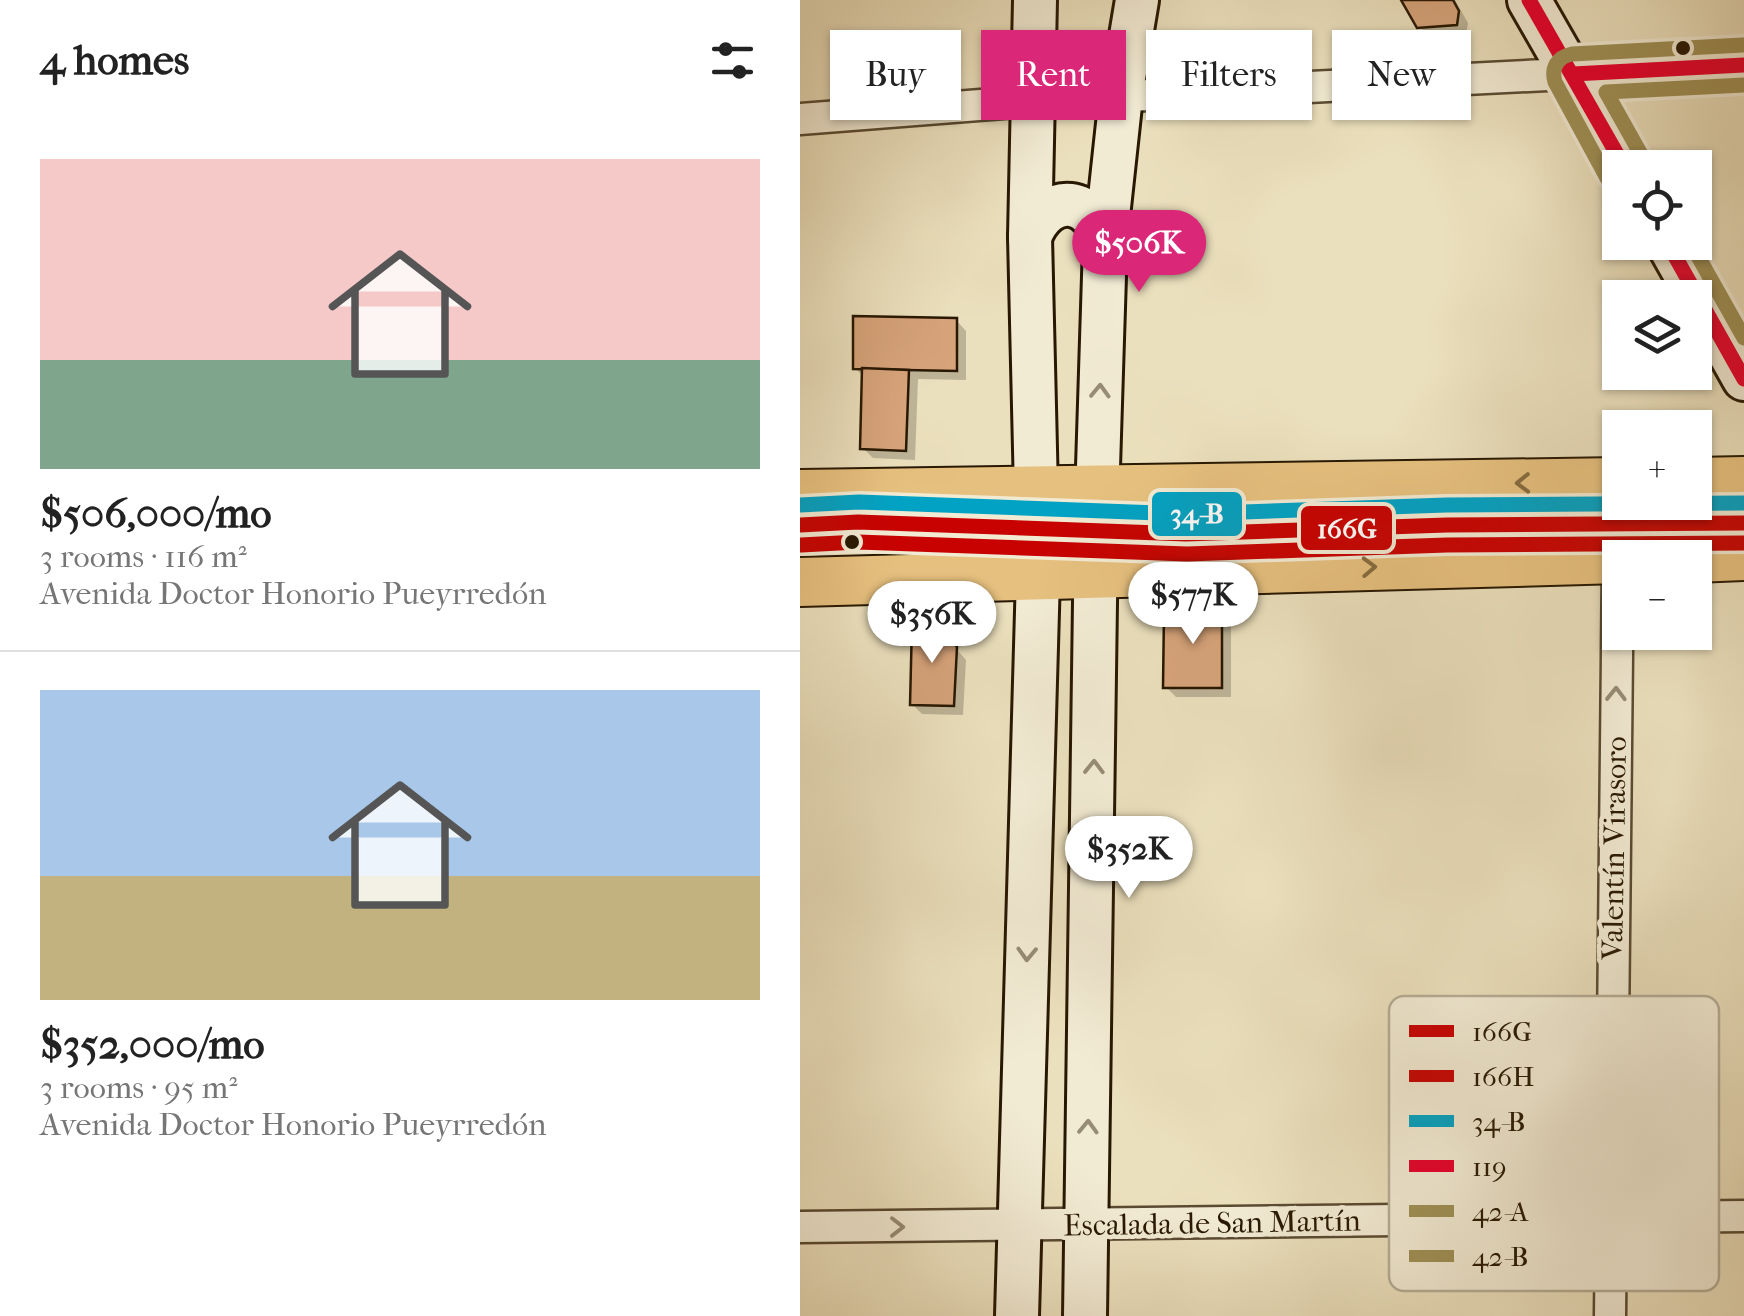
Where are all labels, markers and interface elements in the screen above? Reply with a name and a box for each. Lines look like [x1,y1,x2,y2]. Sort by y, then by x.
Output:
chip: Buy [830,30,961,120]
chip: Rent [981,30,1126,120]
chip: Filters [1146,30,1312,120]
chip: New [1332,30,1471,120]
icon: filters [705,33,760,88]
text: 4 homes [40,36,189,85]
unlabelled marker [1673,38,1693,58]
map controls [1602,150,1712,650]
button: locate [1602,150,1712,260]
pin: $506K [1069,210,1209,295]
icon: home [310,224,490,404]
text: $506K [1094,224,1184,261]
button: layers [1602,280,1712,390]
one-way arrow [1090,382,1111,398]
button: + [1602,410,1712,520]
one-way arrow [1514,473,1530,494]
text: $506,000/mo [40,489,272,538]
line badge: 34-B [1150,490,1244,538]
text: 34-B [1170,497,1224,531]
line badge: 166G [1299,504,1394,552]
text: 166G [1317,512,1377,545]
unlabelled marker [842,532,862,552]
text: 3 rooms · 116 m² [40,538,247,575]
button: − [1602,540,1712,650]
one-way arrow [1361,556,1377,577]
pin: $577K [1123,562,1263,647]
text: Avenida Doctor Honorio Pueyrredón [40,575,547,612]
text: $577K [1150,576,1236,613]
pin: $356K [862,581,1002,666]
text: $356K [889,595,975,632]
one-way arrow [1606,685,1627,701]
street label: Valentín Virasoro [1595,736,1634,961]
icon: home [310,755,490,935]
one-way arrow [1083,759,1105,774]
pin: $352K [1059,816,1199,901]
text: $352K [1087,830,1171,867]
one-way arrow [1016,946,1037,962]
legend [1389,996,1719,1291]
text: 166G [1472,1015,1532,1048]
text: $352,000/mo [40,1020,265,1069]
text: 166H [1472,1060,1534,1093]
text: 3 rooms · 95 m² [40,1069,237,1106]
text: 34-B [1472,1105,1525,1138]
text: Avenida Doctor Honorio Pueyrredón [40,1106,547,1143]
one-way arrow [1078,1119,1099,1135]
text: 119 [1472,1150,1507,1183]
text: 42-A [1472,1195,1529,1228]
street label: Escalada de San Martín [1063,1203,1362,1244]
one-way arrow [890,1216,906,1238]
text: 42-B [1472,1240,1528,1273]

